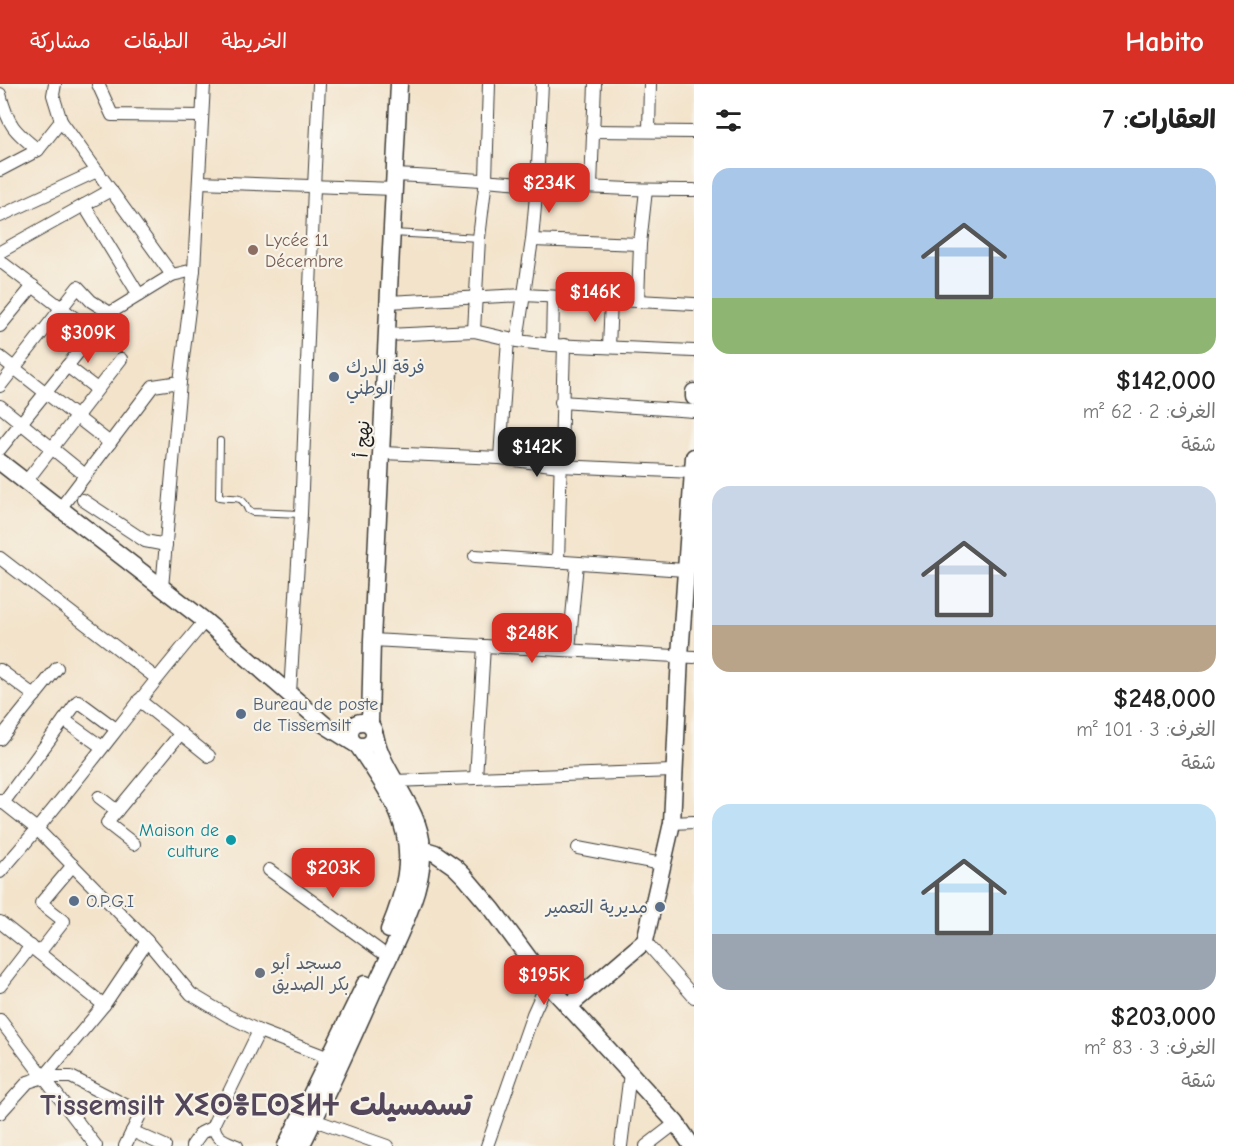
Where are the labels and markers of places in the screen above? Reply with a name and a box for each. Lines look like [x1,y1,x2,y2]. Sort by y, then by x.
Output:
pin: $234K [507,163,591,214]
place label: Lycée 11 Décembre [265,230,343,272]
marker: Lycée 11 Décembre [246,243,260,257]
pin: $146K [553,272,637,323]
pin: $309K [46,313,130,364]
place label: فرقة الدرك الوطني [346,357,425,404]
marker: فرقة الدرك الوطني [327,370,341,384]
pin: $142K [495,427,579,478]
pin: $248K [490,613,574,664]
place label: Bureau de poste de Tissemsilt [253,694,378,736]
marker: Bureau de poste de Tissemsilt [234,707,248,721]
place label: Maison de culture [139,820,219,862]
marker: Maison de culture [224,833,238,847]
pin: $203K [291,848,375,899]
place label: O.P.G.I [86,891,134,912]
marker: O.P.G.I [67,894,81,908]
place label: مديرية التعمير [544,897,648,918]
marker: مديرية التعمير [653,900,667,914]
place label: مسجد أبو بكر الصديق [270,953,349,995]
pin: $195K [502,955,586,1006]
marker: مسجد أبو بكر الصديق [253,966,267,980]

